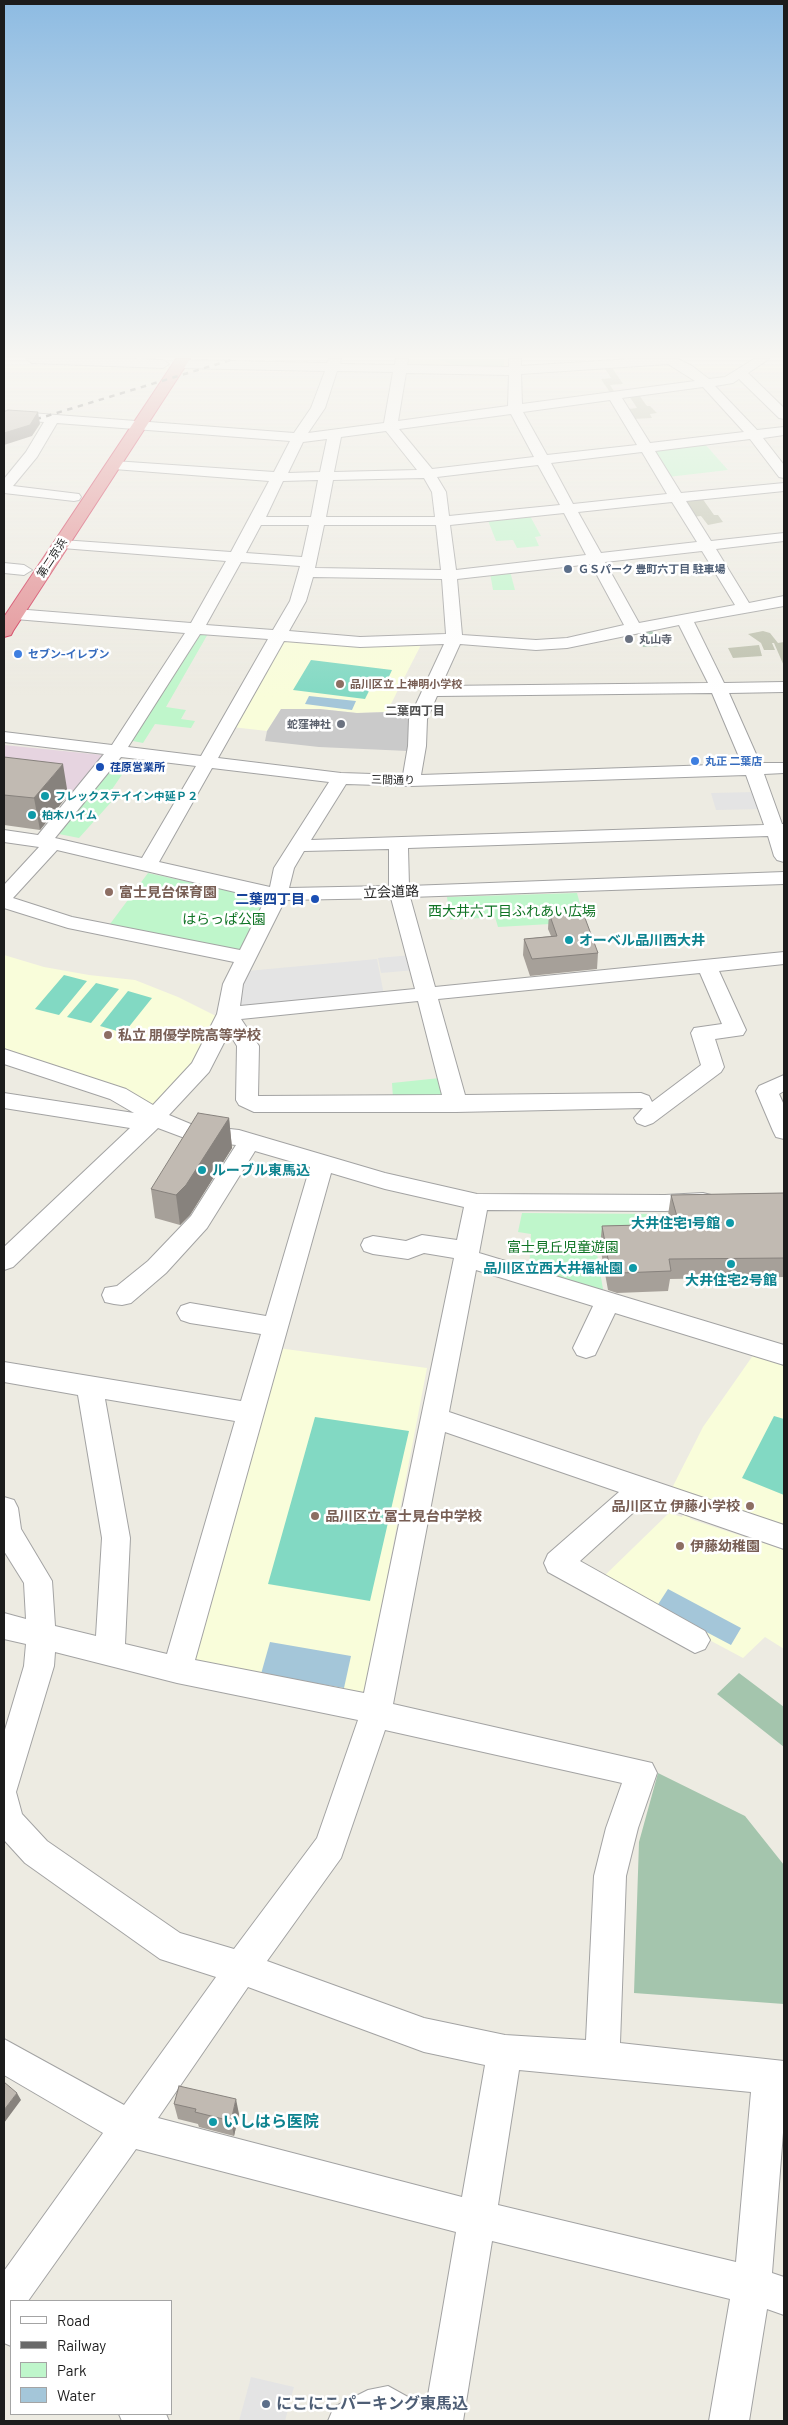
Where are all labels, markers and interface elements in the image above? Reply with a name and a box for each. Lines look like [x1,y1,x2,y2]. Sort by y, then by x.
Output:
street label: 第二京浜 [34,536,70,580]
place label: ＧＳパーク 豊町六丁目 駐車場 [578,562,725,576]
marker: ＧＳパーク 豊町六丁目 駐車場 [562,563,574,575]
place label: 丸山寺 [639,632,672,646]
marker: 丸山寺 [623,633,635,645]
place label: セブン-イレブン [28,647,109,661]
marker: セブン-イレブン [12,648,24,660]
place label: 品川区立 上神明小学校 [350,677,462,691]
marker: 品川区立 上神明小学校 [334,678,346,690]
district label: 二葉四丁目 [385,704,445,718]
place label: 蛇窪神社 [287,717,331,731]
marker: 蛇窪神社 [335,718,347,730]
place label: 丸正 二葉店 [705,754,762,768]
marker: 丸正 二葉店 [689,755,701,767]
place label: 荏原営業所 [110,760,165,774]
marker: 荏原営業所 [94,761,106,773]
street label: 三間通り [371,773,415,787]
place label: フレックステイイン中延Ｐ２ [55,789,198,803]
marker: フレックステイイン中延Ｐ２ [39,790,51,802]
place label: 柏木ハイム [42,808,97,822]
marker: 柏木ハイム [26,809,38,821]
street label: 立会道路 [363,883,419,901]
place label: 富士見台保育園 [119,884,217,900]
marker: 富士見台保育園 [103,886,115,898]
place label: 二葉四丁目 [235,891,305,907]
marker: 二葉四丁目 [309,893,321,905]
park label: 西大井六丁目ふれあい広場 [428,903,596,919]
park label: はらっぱ公園 [182,911,266,927]
place label: オーベル品川西大井 [579,932,705,948]
marker: オーベル品川西大井 [563,934,575,946]
place label: 私立 朋優学院高等学校 [118,1027,261,1043]
marker: 私立 朋優学院高等学校 [102,1029,114,1041]
place label: ルーブル東馬込 [212,1162,310,1178]
marker: ルーブル東馬込 [196,1164,208,1176]
place label: 大井住宅1号館 [631,1215,720,1231]
marker: 大井住宅1号館 [724,1217,736,1229]
park label: 富士見丘児童遊園 [507,1239,619,1255]
marker: 大井住宅2号館 [725,1258,737,1270]
place label: 品川区立西大井福祉園 [483,1260,623,1276]
marker: 品川区立西大井福祉園 [627,1262,639,1274]
place label: 大井住宅2号館 [685,1272,777,1288]
place label: 品川区立 伊藤小学校 [611,1498,740,1514]
marker: 品川区立 伊藤小学校 [744,1500,756,1512]
place label: 品川区立 冨士見台中学校 [325,1508,482,1524]
marker: 品川区立 冨士見台中学校 [309,1510,321,1522]
place label: 伊藤幼稚園 [690,1538,760,1554]
marker: 伊藤幼稚園 [674,1540,686,1552]
place label: いしはら医院 [223,2112,319,2132]
marker: いしはら医院 [207,2116,219,2128]
legend [10,2300,172,2415]
text: Road [57,2311,90,2329]
text: Railway [57,2336,106,2354]
text: Park [57,2361,86,2379]
text: Water [57,2386,96,2404]
place label: にこにこパーキング東馬込 [276,2394,468,2414]
marker: にこにこパーキング東馬込 [260,2398,272,2410]

